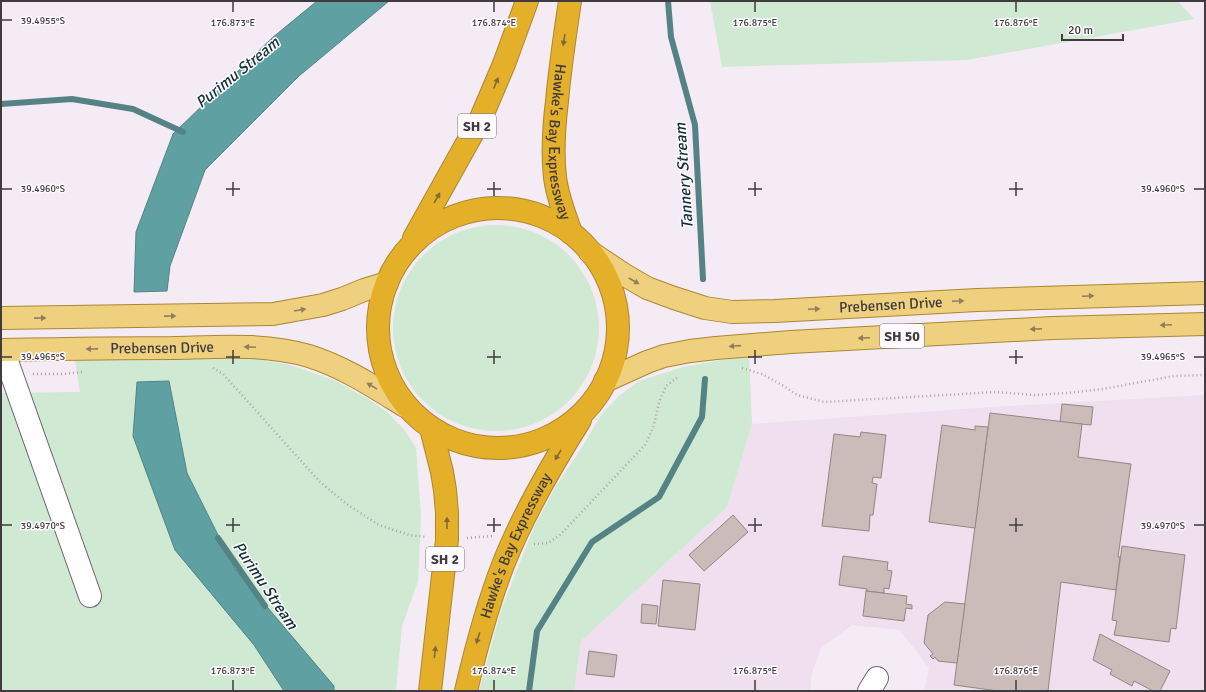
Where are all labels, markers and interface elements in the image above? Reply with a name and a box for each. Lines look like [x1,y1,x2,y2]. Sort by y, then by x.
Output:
text: 39.4955°S [21,15,66,27]
scale bar [1062,16,1123,42]
text: 176.873°E [211,17,256,29]
text: 176.874°E [472,17,517,29]
text: 176.875°E [733,17,778,29]
text: 176.876°E [994,17,1039,29]
text: 20 m [1068,23,1093,38]
water label: Purimu Stream [192,32,285,113]
one-way arrow [561,34,567,46]
street label: Hawke's Bay Expressway [545,63,575,222]
one-way arrow [494,76,500,88]
road number: SH 2 [458,114,496,138]
water label: Tannery Stream [670,121,698,230]
text: 39.4960°S [21,183,66,195]
text: 39.4960°S [1141,183,1186,195]
one-way arrow [433,192,440,204]
one-way arrow [628,277,640,284]
street label: Prebensen Drive [838,293,943,317]
one-way arrow [1082,293,1095,299]
one-way arrow [952,298,964,305]
one-way arrow [808,305,820,312]
one-way arrow [294,307,306,313]
one-way arrow [164,313,177,319]
one-way arrow [34,315,47,321]
one-way arrow [1159,322,1172,328]
road number: SH 50 [880,324,924,348]
one-way arrow [1030,326,1042,333]
one-way arrow [858,335,870,342]
street label: Prebensen Drive [110,338,214,357]
one-way arrow [729,343,741,350]
one-way arrow [244,344,256,351]
one-way arrow [85,346,98,352]
text: 39.4965°S [21,351,66,363]
text: 39.4965°S [1141,351,1186,363]
one-way arrow [366,382,378,389]
one-way arrow [555,449,562,461]
street label: Hawke's Bay Expressway [476,470,555,621]
one-way arrow [444,516,450,529]
text: 39.4970°S [21,520,66,532]
text: 39.4970°S [1141,520,1186,532]
water label: Purimu Stream [228,538,303,634]
road number: SH 2 [426,547,464,571]
one-way arrow [475,632,481,644]
one-way arrow [431,646,438,658]
text: 176.873°E [211,665,256,677]
text: 176.874°E [472,665,517,677]
text: 176.875°E [733,665,778,677]
text: 176.876°E [994,665,1039,677]

